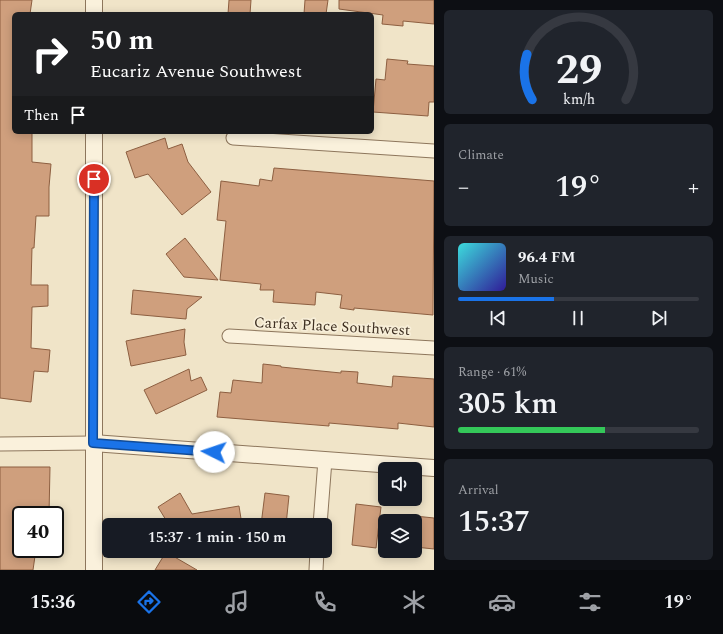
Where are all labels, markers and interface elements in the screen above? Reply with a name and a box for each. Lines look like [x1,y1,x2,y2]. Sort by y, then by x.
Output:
text: 50 m [90,19,154,62]
icon: right [24,28,76,80]
text: 29 [555,39,602,102]
text: Eucariz Avenue Southwest [90,58,302,85]
text: km/h [562,89,595,111]
text: Then [24,104,59,127]
icon: arrive [67,104,89,126]
text: Climate [458,145,504,165]
pin [77,162,111,196]
text: 19° [555,164,602,210]
icon: arrive [83,168,105,190]
text: − [458,171,469,204]
text: + [688,171,699,204]
text: 96.4 FM [518,246,575,269]
text: Music [518,269,554,289]
icon: previous [487,307,509,329]
icon: pause [567,307,589,329]
icon: next [648,307,670,329]
street label: Carfax Place Southwest [253,311,411,342]
text: Range · 61% [458,362,526,382]
text: 305 km [458,381,558,427]
position arrow [193,431,235,473]
map controls [378,462,422,558]
button: sound [378,462,422,506]
text: Arrival [458,480,499,500]
text: 15:37 [458,499,530,545]
speed limit sign: 40 [12,506,64,558]
button: layers [378,514,422,558]
text: 15:37 · 1 min · 150 m [148,526,286,549]
icon: directions [135,588,163,616]
icon: music [223,588,251,616]
icon: phone [311,588,339,616]
icon: climate [400,588,428,616]
icon: car [488,588,516,616]
icon: filters [576,588,604,616]
text: 15:36 [30,589,75,616]
text: 19° [664,589,693,616]

